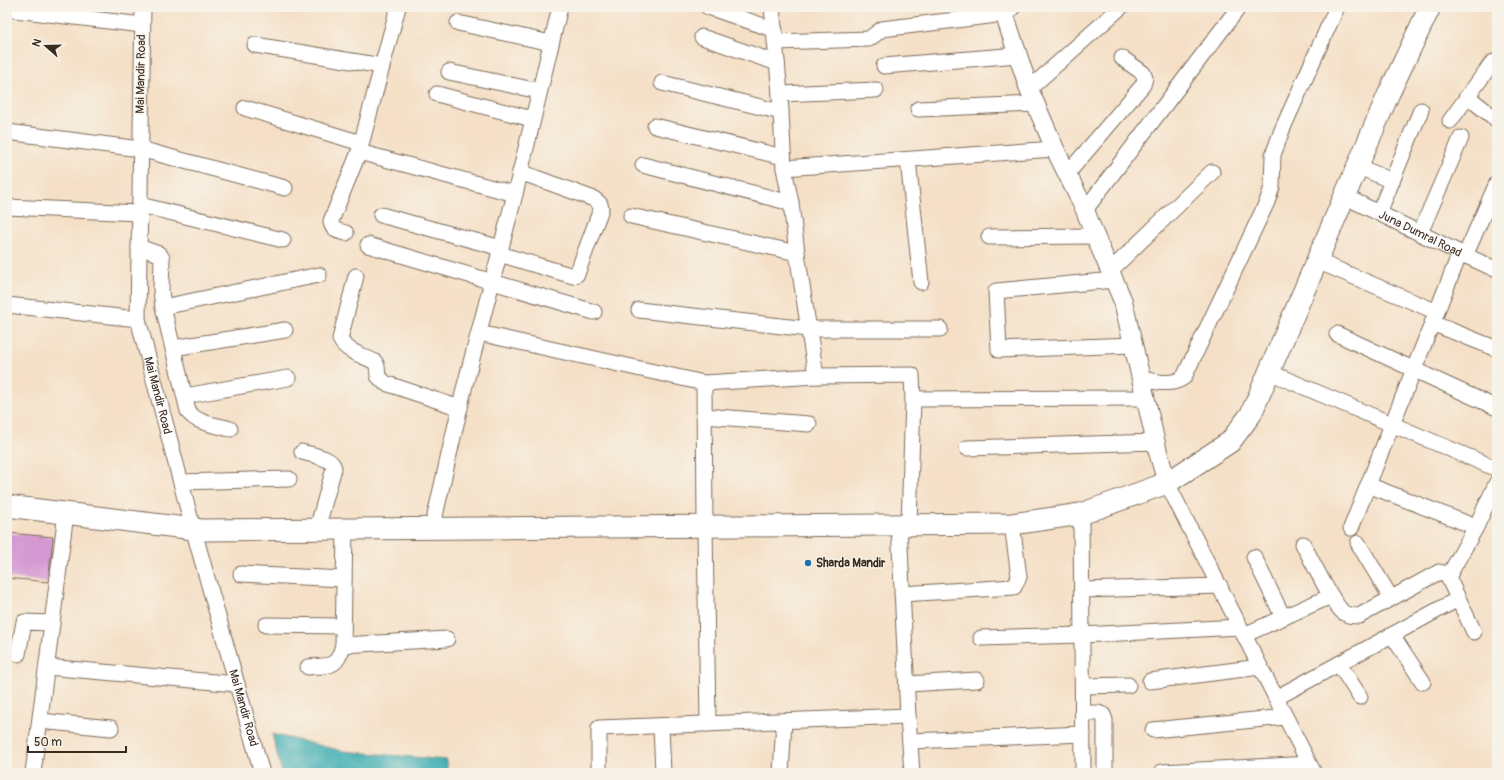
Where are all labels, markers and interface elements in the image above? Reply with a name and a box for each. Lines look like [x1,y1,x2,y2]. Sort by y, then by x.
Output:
north arrow [26,26,66,66]
street label: Mai Mandir Road [133,34,149,114]
text: N [30,37,45,48]
street label: Juna Dumral Road [1376,207,1464,260]
street label: Mai Mandir Road [141,355,175,436]
place label: Sharda Mandir [816,556,886,571]
marker: Sharda Mandir [803,558,813,568]
street label: Mai Mandir Road [226,668,262,748]
scale bar [28,728,126,754]
text: 50 m [34,735,62,750]

